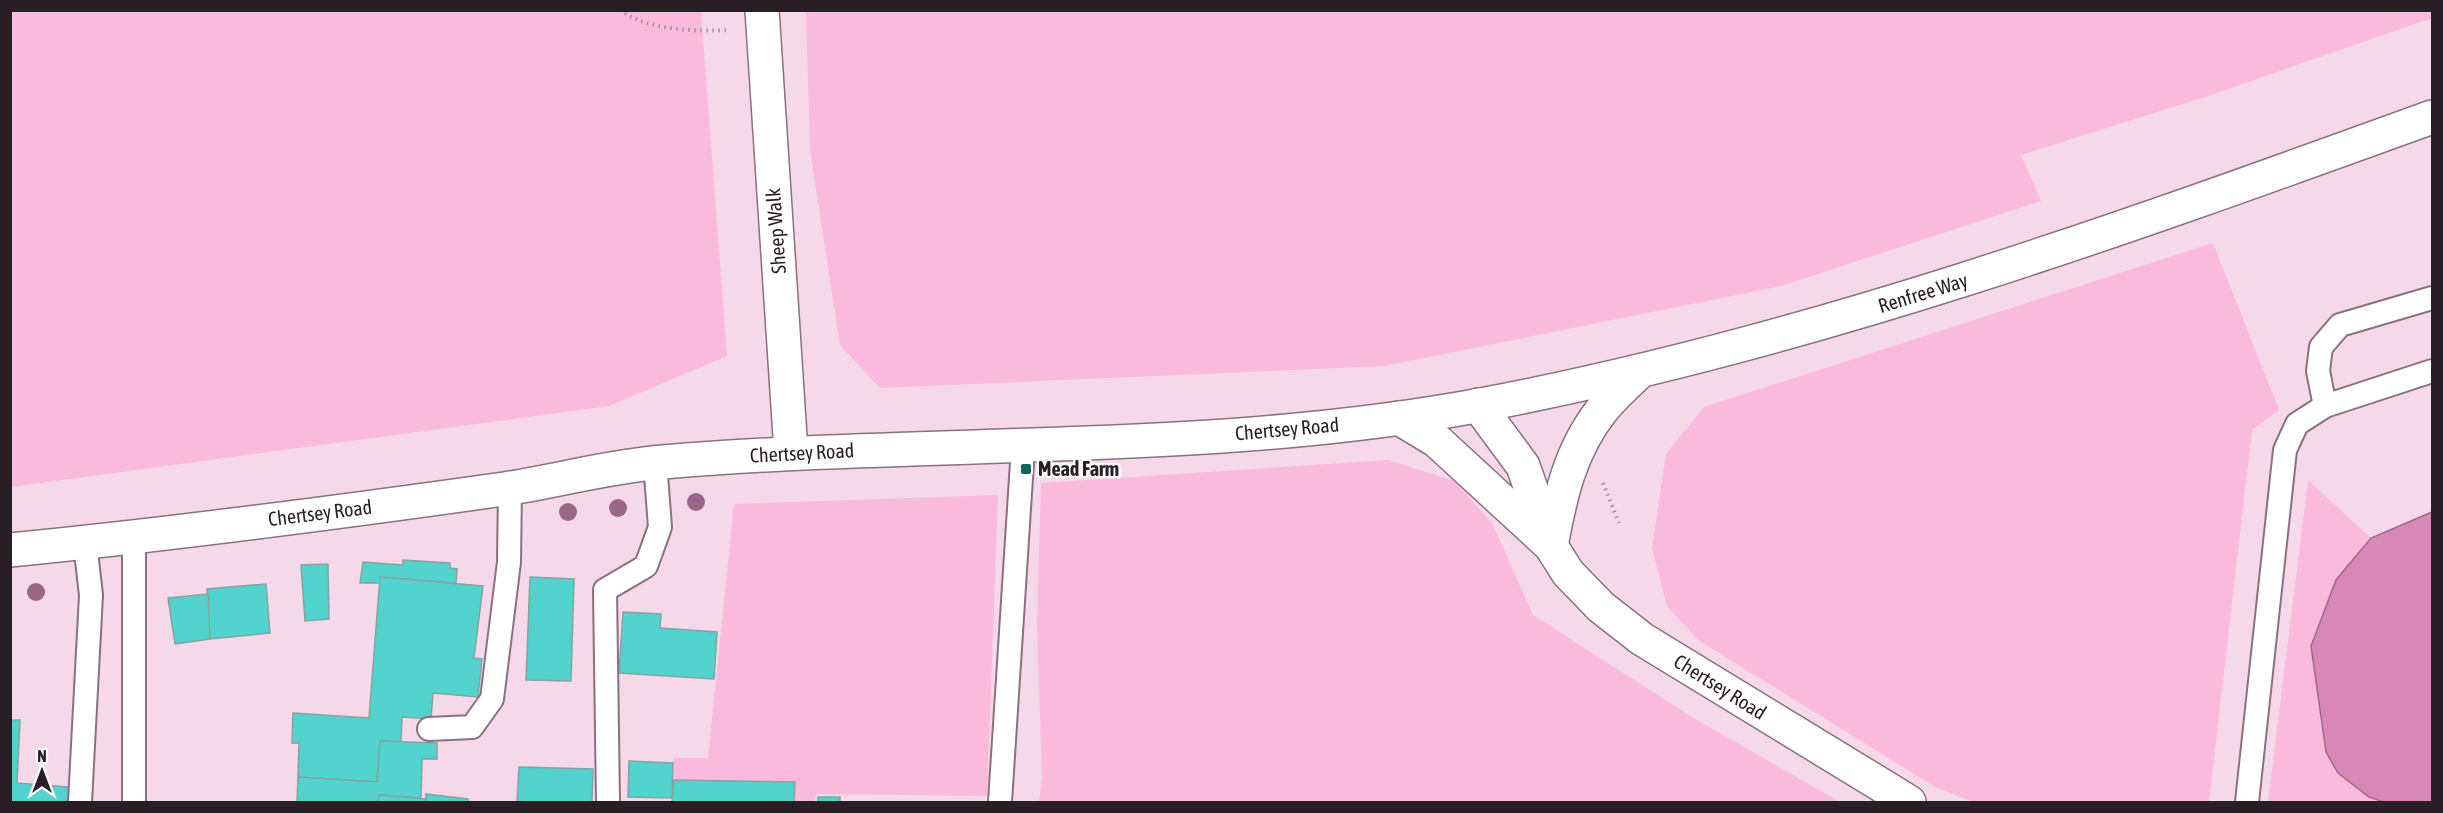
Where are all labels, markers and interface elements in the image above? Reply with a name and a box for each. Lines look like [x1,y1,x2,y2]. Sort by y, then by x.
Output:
street label: Sheep Walk [761,187,790,275]
street label: Renfree Way [1875,268,1970,317]
street label: Chertsey Road [1234,412,1340,445]
street label: Chertsey Road [749,438,855,467]
place label: Mead Farm [1038,457,1119,480]
marker: Mead Farm [1019,462,1033,476]
street label: Chertsey Road [267,495,373,530]
street label: Chertsey Road [1670,649,1771,724]
north arrow [12,741,72,801]
text: N [37,747,47,765]

